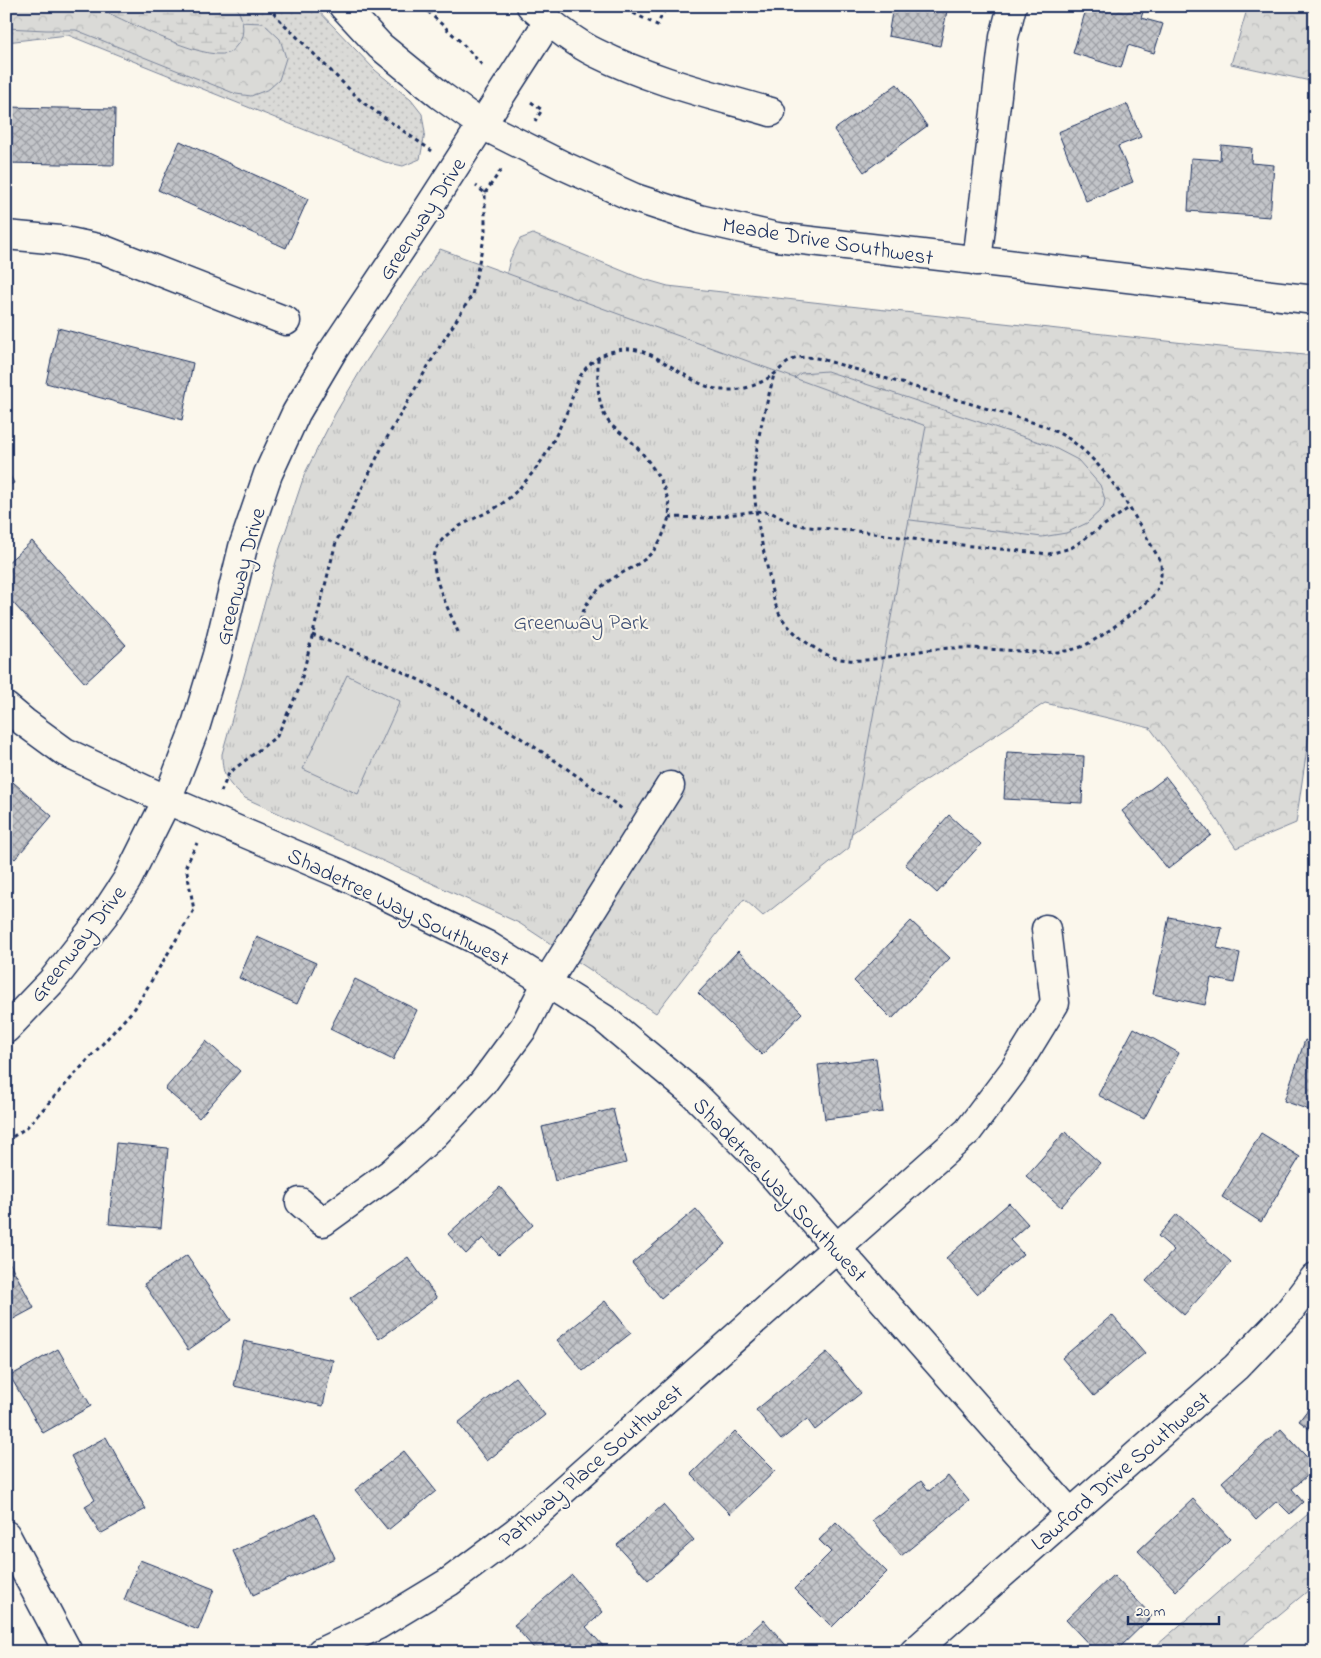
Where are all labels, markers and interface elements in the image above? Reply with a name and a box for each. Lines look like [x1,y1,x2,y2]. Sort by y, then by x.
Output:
street label: Greenway Drive [372,152,476,288]
street label: Meade Drive Southwest [720,210,936,276]
street label: Greenway Drive [208,504,277,649]
park label: Greenway Park [514,608,649,641]
street label: Shadetree Way Southwest [281,841,515,978]
street label: Greenway Drive [23,879,136,1011]
street label: Shadetree Way Southwest [683,1091,874,1292]
street label: Pathway Place Southwest [492,1377,693,1558]
street label: Lawford Drive Southwest [1025,1384,1220,1560]
scale bar [1128,1593,1220,1625]
text: 20 m [1136,1601,1166,1623]

